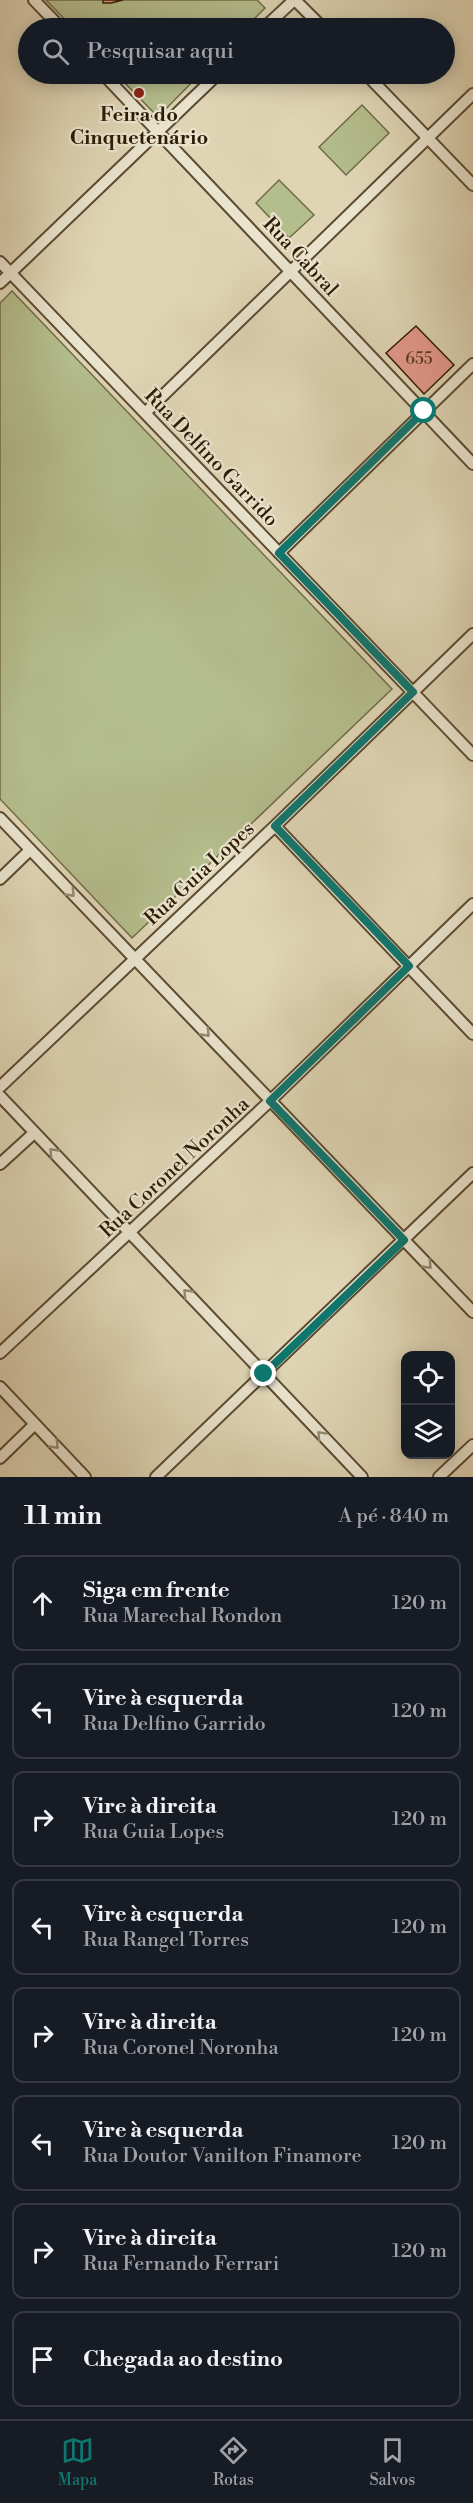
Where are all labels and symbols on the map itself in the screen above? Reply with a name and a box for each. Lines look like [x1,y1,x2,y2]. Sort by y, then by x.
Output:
marker: Feira do Cinquetenário [132,86,146,100]
place label: Feira do Cinquetenário [70,103,208,151]
street label: Rua Cabral [257,212,343,302]
house number: 655 [405,349,433,369]
street label: Rua Delfino Garrido [138,384,283,532]
route start [410,397,436,423]
street label: Rua Guia Lopes [140,817,260,931]
one-way arrow [64,886,75,896]
one-way arrow [199,1027,210,1037]
street label: Rua Coronel Noronha [95,1092,256,1244]
one-way arrow [49,1148,60,1159]
one-way arrow [420,1258,431,1269]
one-way arrow [183,1290,194,1300]
route end [250,1360,276,1386]
one-way arrow [318,1431,329,1442]
one-way arrow [48,1438,59,1449]

